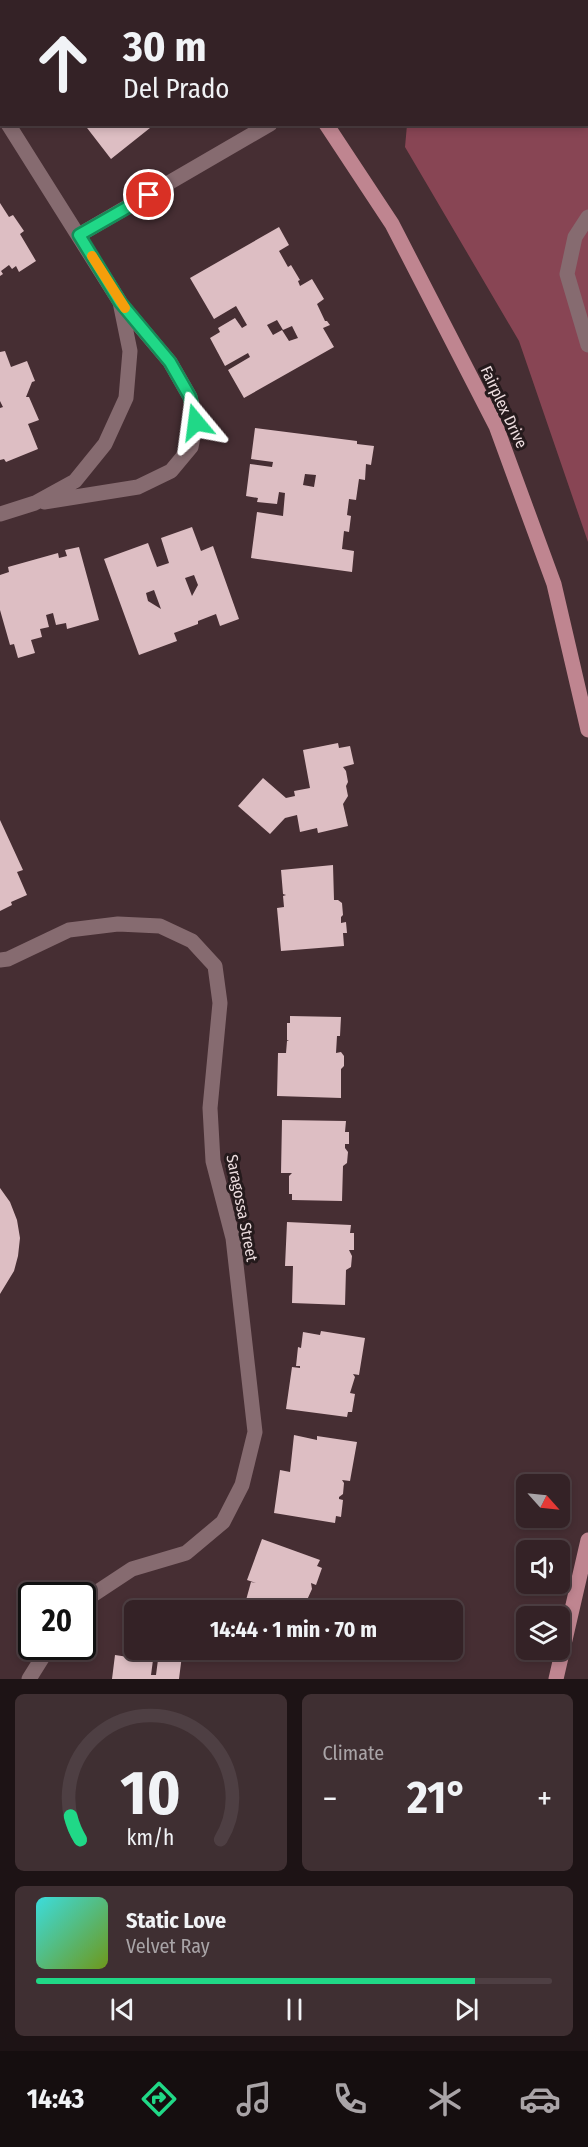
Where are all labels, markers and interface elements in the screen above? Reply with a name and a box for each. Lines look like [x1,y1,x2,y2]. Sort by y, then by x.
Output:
text: 30 m [123,22,207,72]
icon: ahead [24,24,102,102]
text: Del Prado [123,73,230,105]
pin [123,169,174,220]
icon: arrive [132,178,165,211]
street label: Fairplex Drive [477,363,531,451]
position arrow [164,390,228,454]
street label: Saragossa Street [222,1153,262,1264]
north arrow [516,1474,570,1528]
map controls [516,1474,570,1660]
button: sound [516,1540,570,1594]
speed limit sign: 20 [18,1582,96,1660]
button: layers [516,1606,570,1660]
text: 14:44 · 1 min · 70 m [210,1616,377,1643]
text: Climate [323,1741,384,1765]
text: 10 [121,1756,181,1831]
text: 21° [407,1771,467,1825]
text: − [323,1779,337,1819]
text: + [537,1779,552,1819]
text: km/h [127,1825,175,1851]
text: Static Love [126,1907,226,1934]
text: Velvet Ray [126,1934,210,1958]
icon: previous [106,1993,139,2026]
icon: pause [278,1993,311,2026]
icon: next [450,1993,483,2026]
icon: directions [138,2078,180,2120]
icon: music [233,2078,275,2120]
icon: phone [329,2078,371,2120]
icon: climate [424,2078,466,2120]
icon: car [519,2078,561,2120]
text: 14:43 [27,2083,84,2115]

